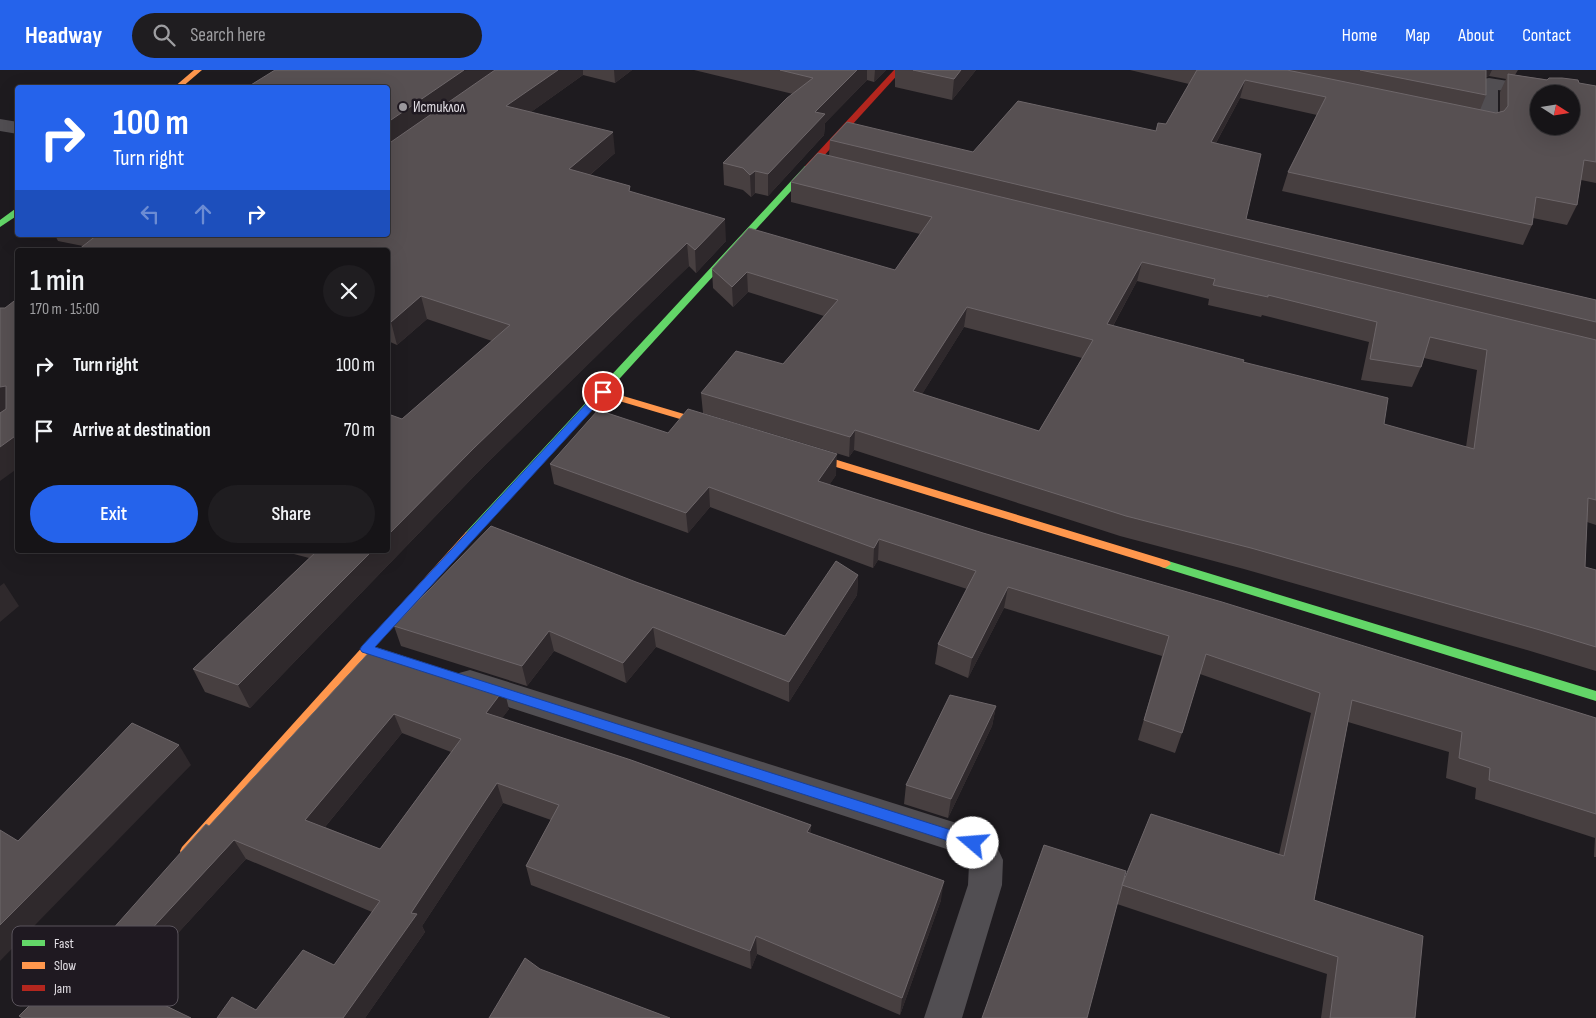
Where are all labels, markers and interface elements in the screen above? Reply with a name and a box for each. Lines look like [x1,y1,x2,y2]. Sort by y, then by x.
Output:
search box [132,13,482,58]
text: Headway [25,21,102,50]
icon: search [150,21,178,49]
text: Search here [190,24,266,47]
text: Home [1342,25,1377,46]
text: Map [1405,25,1430,46]
text: About [1458,25,1494,46]
text: Contact [1522,25,1571,46]
north arrow [1530,85,1580,135]
map controls [1530,85,1580,135]
place label: Истиклол [413,98,466,117]
marker: Истиклол [397,101,409,113]
text: 100 m [113,102,189,145]
icon: right [30,105,95,170]
text: Turn right [113,145,184,172]
icon: left [136,200,164,228]
icon: ahead [189,200,217,228]
icon: right [242,200,270,228]
text: 1 min [30,263,85,299]
button: close [323,265,375,317]
text: 170 m · 15:00 [30,300,99,319]
icon: right [30,352,58,380]
text: Turn right [73,354,138,377]
text: 100 m [336,354,375,377]
pin [582,371,624,413]
icon: arrive [589,378,617,406]
icon: arrive [30,417,58,445]
text: Arrive at destination [73,419,211,442]
text: 70 m [344,419,375,442]
button: Exit [30,485,198,543]
button: Share [208,485,375,543]
position arrow [946,816,998,868]
legend [12,926,178,1006]
text: Fast [54,935,74,952]
text: Slow [54,957,76,974]
text: Jam [53,980,71,997]

